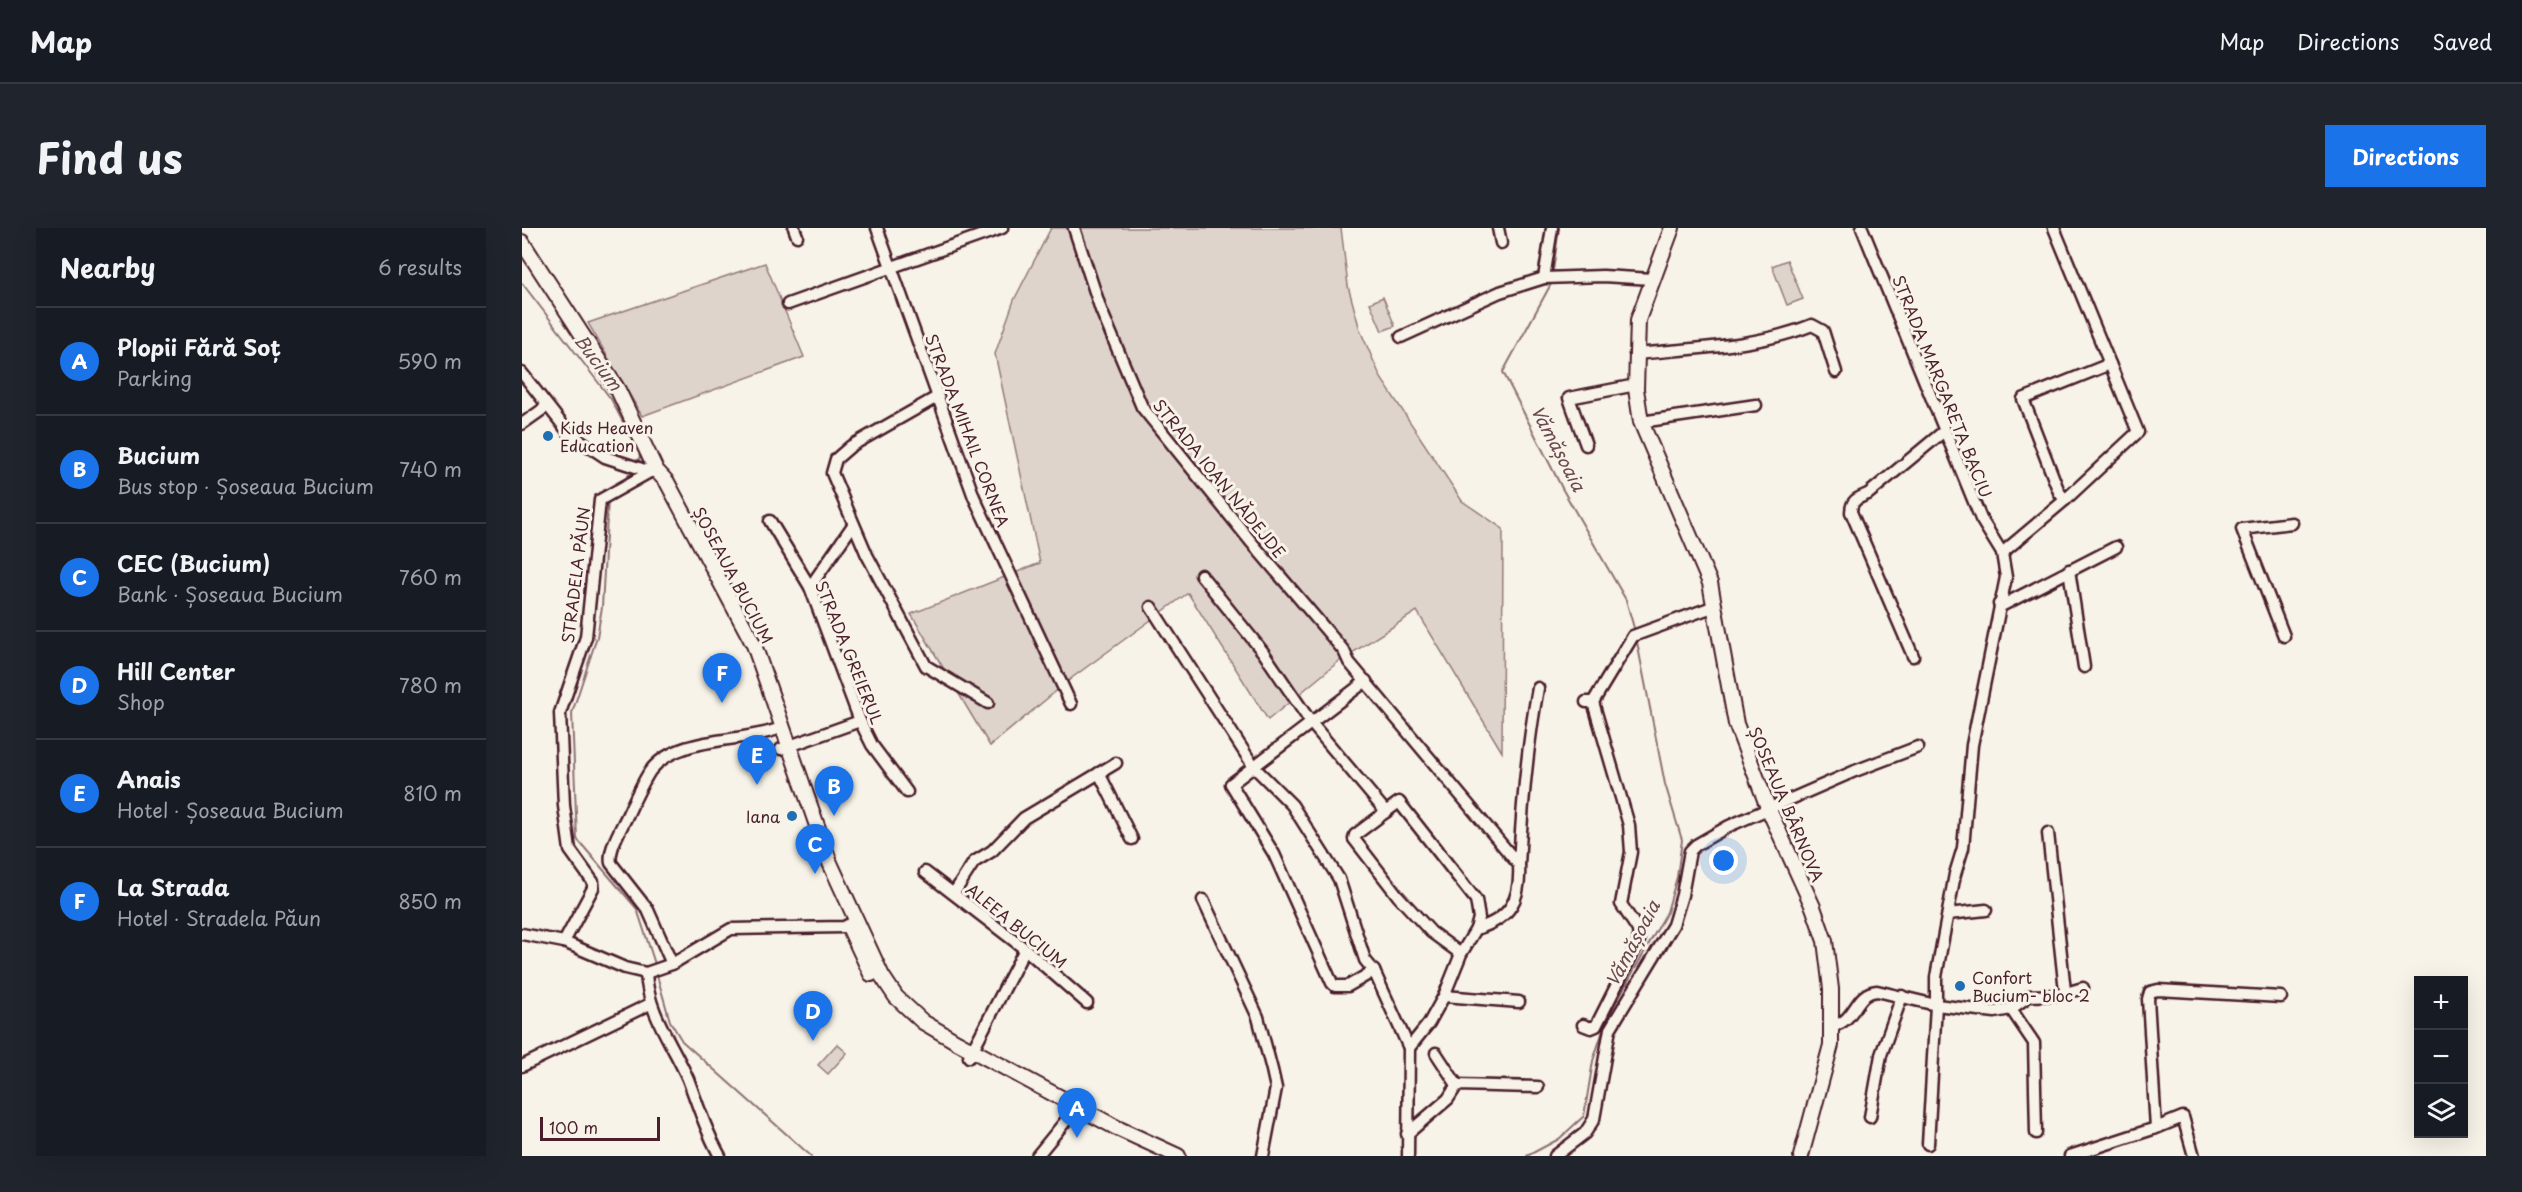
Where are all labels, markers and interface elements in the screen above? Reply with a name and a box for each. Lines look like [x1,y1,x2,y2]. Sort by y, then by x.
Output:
text: Map [30,20,92,63]
text: Map [2219,25,2264,57]
text: Directions [2297,25,2399,57]
text: Saved [2432,25,2492,57]
text: Find us [36,125,183,188]
button: Directions [2325,125,2486,187]
text: Nearby [60,248,155,287]
text: 6 results [378,252,462,282]
street label: STRADA MARGARETA BACIU [1887,271,1999,501]
water label: Bucium [569,328,630,396]
text: Plopii Fără Soț [117,330,281,363]
street label: STRADA MIHAIL CORNEA [920,330,1016,531]
text: A [72,346,87,376]
text: 590 m [398,346,462,376]
text: Parking [117,363,192,393]
street label: STRADA IOAN NĂDEJDE [1148,393,1292,563]
water label: Vămășoaia [1525,400,1593,496]
place label: Kids Heaven Education [560,415,653,457]
marker: Kids Heaven Education [541,429,555,443]
text: Bucium [117,438,200,471]
text: B [73,454,86,484]
text: 740 m [399,454,462,484]
text: Bus stop · Șoseaua Bucium [117,471,374,501]
street label: ȘOSEAUA BUCIUM [688,502,780,648]
street label: STRADELA PĂUN [555,505,595,645]
text: CEC (Bucium) [117,546,270,579]
text: C [72,562,87,592]
text: 760 m [399,562,462,592]
street label: STRADA GREIERUL [810,577,890,728]
text: Bank · Șoseaua Bucium [117,579,343,609]
text: Hill Center [117,654,235,687]
pin: F [702,654,742,703]
text: D [72,670,87,700]
text: 780 m [399,670,462,700]
text: Shop [117,687,165,717]
street label: ȘOSEAUA BÂRNOVA [1743,723,1831,885]
pin: E [738,736,776,785]
text: Anais [117,762,181,795]
pin: B [814,766,854,816]
text: E [73,778,86,808]
text: 810 m [403,778,462,808]
text: Hotel · Șoseaua Bucium [117,795,344,825]
place label: Iana [746,804,780,828]
marker: Iana [785,809,799,823]
pin: C [796,824,834,874]
your location [1709,846,1738,875]
text: La Strada [117,870,230,903]
street label: ALEEA BUCIUM [961,877,1073,973]
text: F [74,886,85,916]
text: 850 m [398,886,462,916]
water label: Vămășoaia [1598,895,1666,991]
text: Hotel · Stradela Păun [117,903,321,933]
place label: Confort Bucium- bloc 2 [1972,965,2090,1007]
map controls [2414,976,2468,1138]
button: + [2414,976,2468,1030]
marker: Confort Bucium- bloc 2 [1953,979,1967,993]
pin: D [794,992,832,1041]
button: − [2414,1030,2468,1084]
button: layers [2414,1084,2468,1138]
pin: A [1058,1088,1096,1138]
scale bar [540,1114,660,1142]
text: 100 m [549,1115,598,1139]

